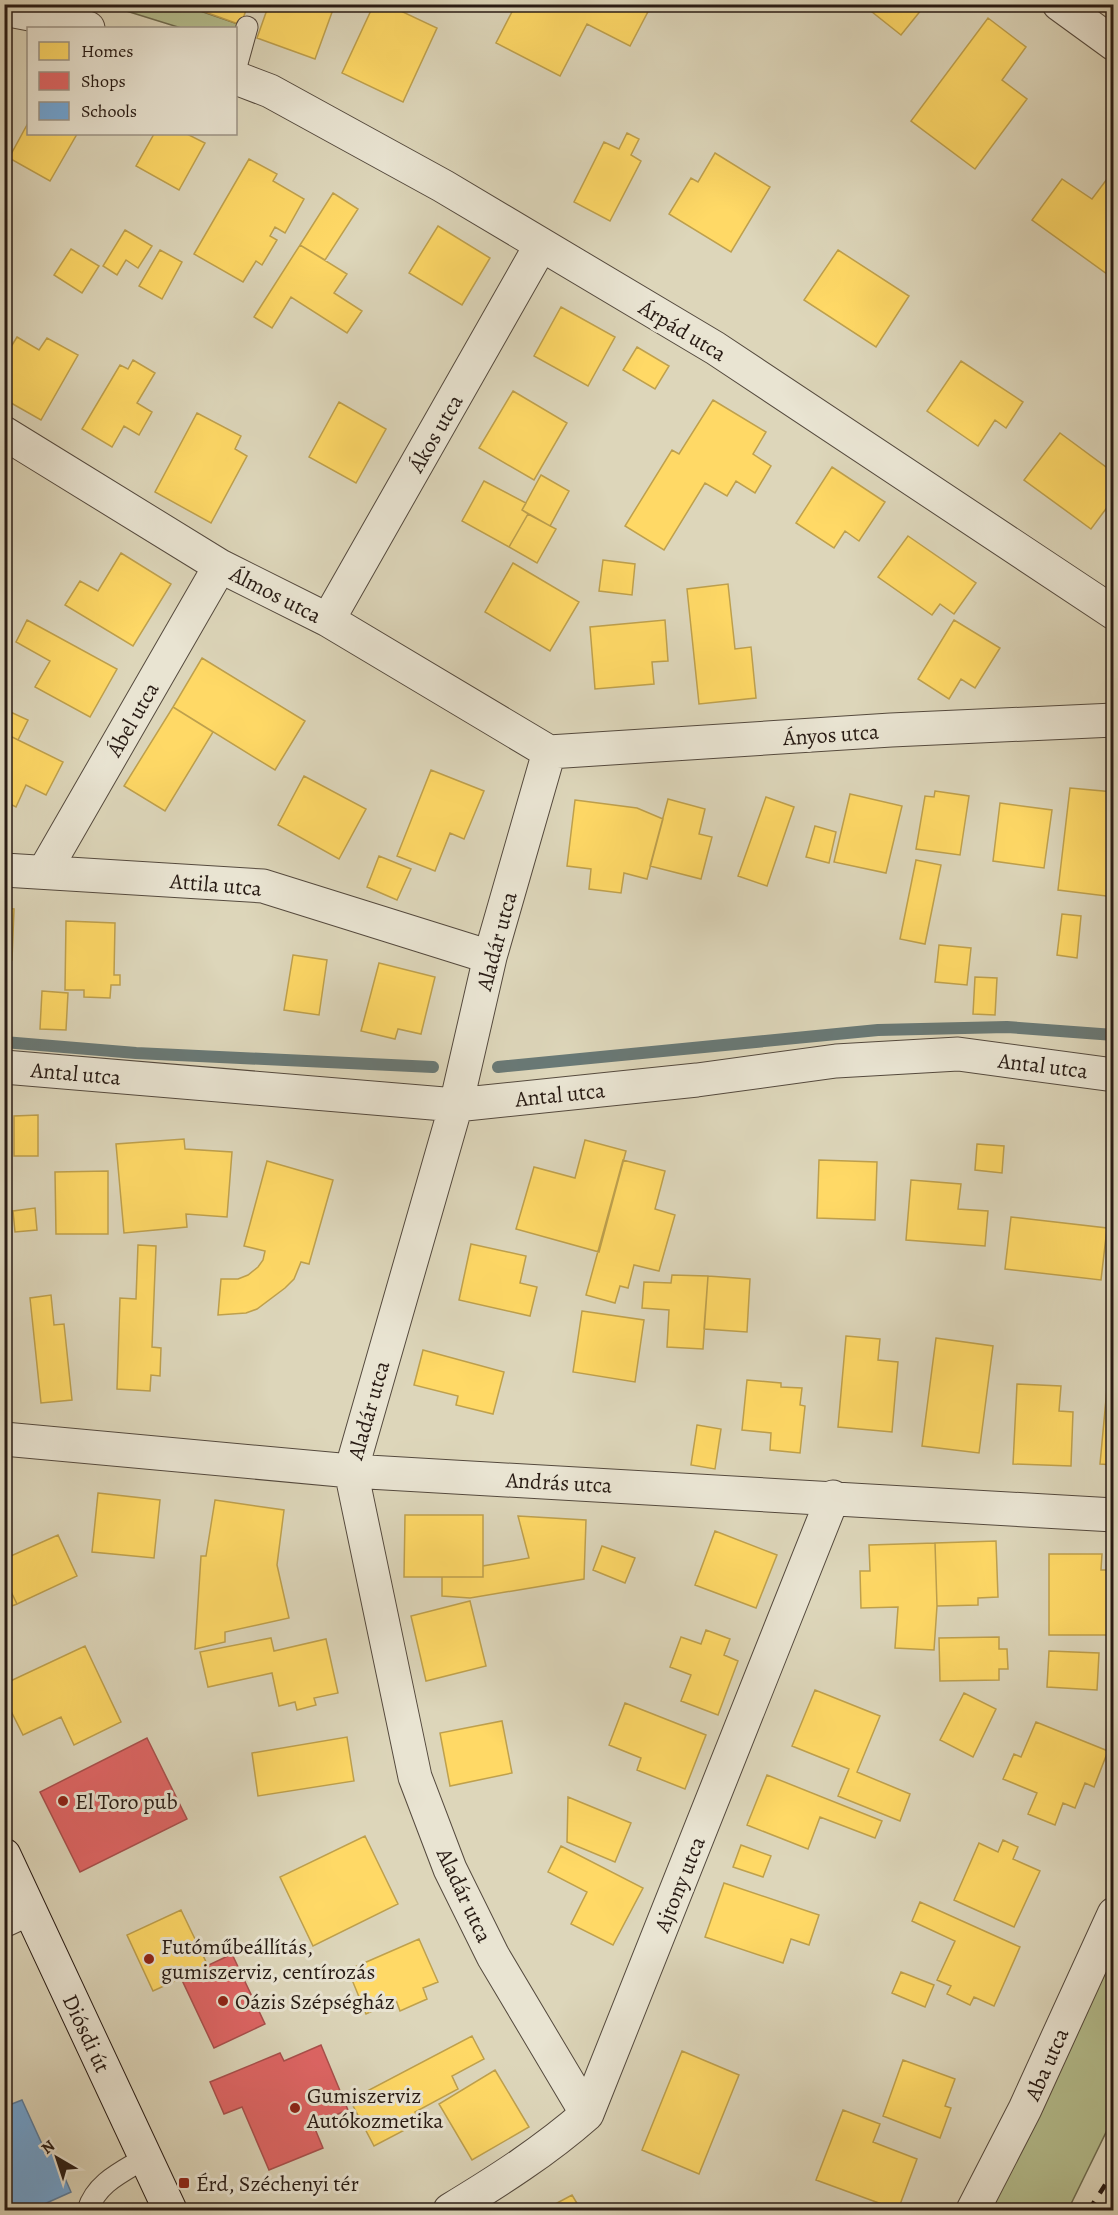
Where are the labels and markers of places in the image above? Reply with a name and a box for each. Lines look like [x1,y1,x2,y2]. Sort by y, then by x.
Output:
place label: El Toro pub [75,1787,178,1817]
marker: El Toro pub [56,1794,70,1808]
place label: Futóműbeállítás, gumiszerviz, centírozás [161,1932,375,1987]
marker: Futóműbeállítás, gumiszerviz, centírozás [142,1952,156,1966]
place label: Oázis Szépségház [235,1987,395,2017]
marker: Oázis Szépségház [216,1994,230,2008]
place label: Gumiszerviz Autókozmetika [306,2081,444,2136]
marker: Gumiszerviz Autókozmetika [288,2101,302,2115]
place label: Érd, Széchenyi tér [196,2169,359,2199]
marker: Érd, Széchenyi tér [177,2176,191,2190]

